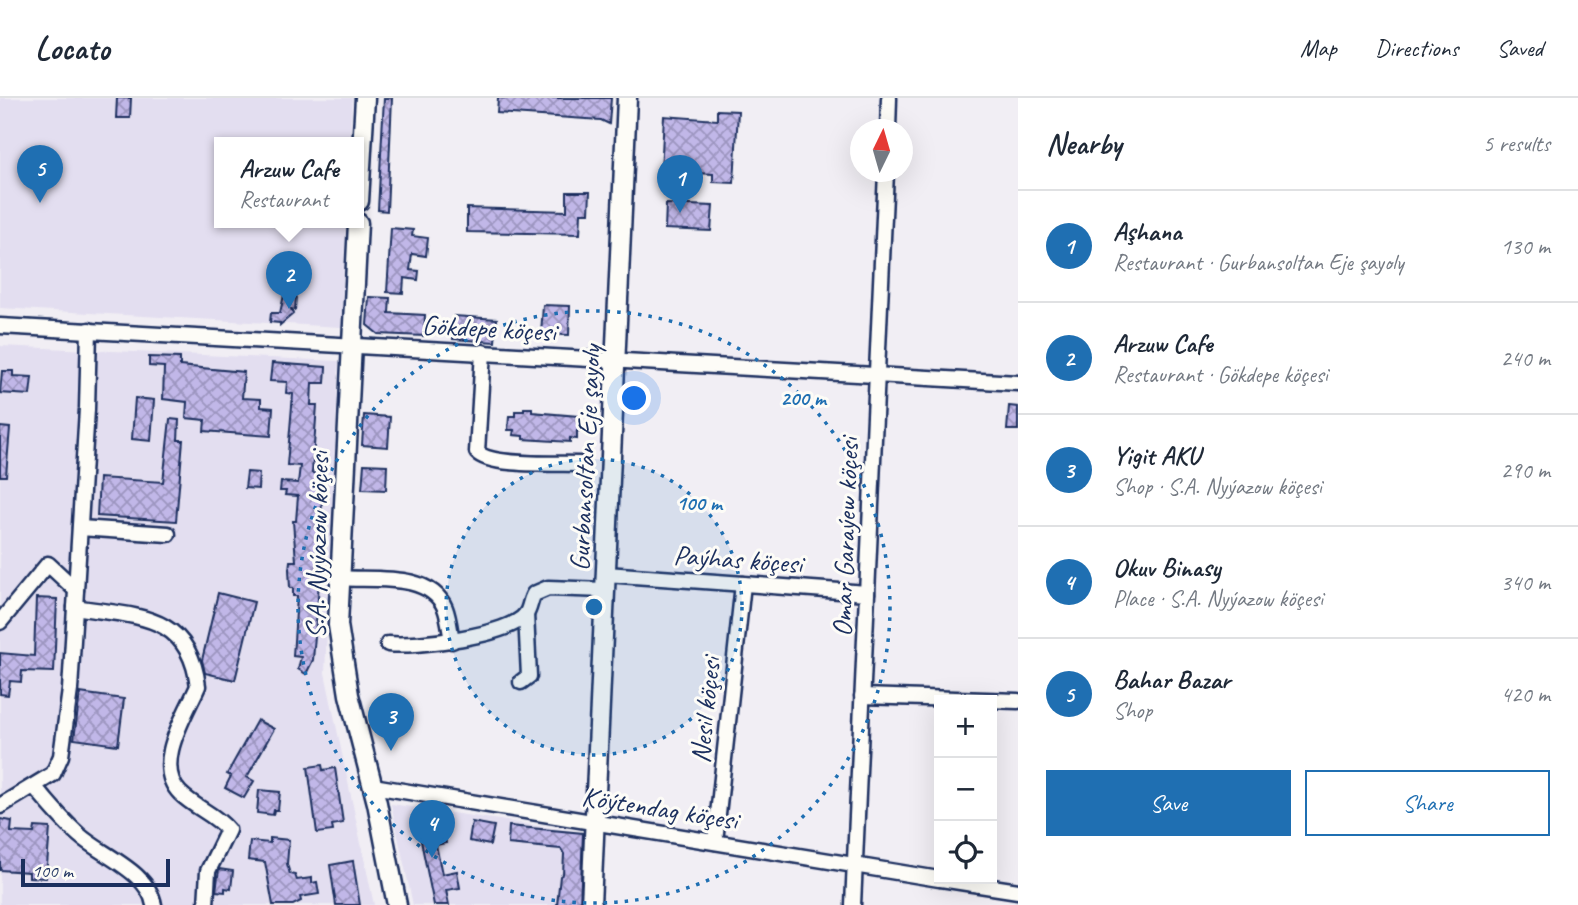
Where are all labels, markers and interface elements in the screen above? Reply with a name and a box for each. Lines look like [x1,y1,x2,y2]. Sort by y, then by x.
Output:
text: Locato [35,27,109,69]
text: Map [1300,33,1337,63]
text: Directions [1375,33,1458,63]
text: Saved [1496,33,1543,63]
north arrow [850,119,913,182]
text: Nearby [1046,125,1122,163]
text: 5 results [1483,129,1550,158]
popup [214,137,364,228]
pin: 5 [17,145,63,203]
text: Arzuw Cafe [239,152,339,185]
pin: 1 [657,155,703,213]
text: Restaurant [239,185,328,214]
text: Aşhana [1113,215,1182,248]
text: 1 [1064,232,1074,261]
text: 130 m [1501,232,1550,261]
text: Restaurant · Gurbansoltan Eje şayoly [1113,248,1404,277]
pin: 2 [266,251,312,309]
street label: Gökdepe köçesi [421,307,561,349]
text: Arzuw Cafe [1113,327,1212,360]
street label: Gurbansoltan Eje şayoly [562,342,609,572]
text: 2 [1064,344,1074,373]
text: 240 m [1501,344,1550,373]
text: Restaurant · Gökdepe köçesi [1113,360,1328,389]
your location [617,381,651,415]
text: 200 m [780,385,828,411]
street label: Omar Garaýew köçesi [824,433,866,637]
text: Yigit AKU [1113,439,1200,472]
street label: S.A. Nyýazow köçesi [298,447,336,639]
text: 3 [1064,456,1074,485]
text: 290 m [1501,456,1550,485]
text: Shop · S.A. Nyýazow köçesi [1113,472,1322,501]
text: 100 m [676,490,724,516]
street label: Paýhas köçesi [672,537,807,581]
text: Okuv Binasy [1113,551,1220,584]
text: 4 [1064,568,1074,597]
text: 340 m [1501,568,1550,597]
text: Place · S.A. Nyýazow köçesi [1113,584,1323,613]
centre of rings [582,595,606,619]
street label: Nesil köçesi [682,652,728,765]
text: Bahar Bazar [1113,663,1230,696]
text: 5 [1064,680,1074,709]
text: 420 m [1501,680,1550,709]
pin: 3 [368,693,414,751]
map controls [934,695,997,884]
button: + [934,695,997,758]
text: Shop [1113,696,1152,725]
button: − [934,758,997,821]
button: Save [1046,770,1291,836]
button: Share [1305,770,1550,836]
street label: Köýtendag köçesi [580,778,744,838]
pin: 4 [409,800,455,858]
button: locate [934,821,997,884]
scale bar [21,856,170,888]
text: 100 m [32,859,73,883]

